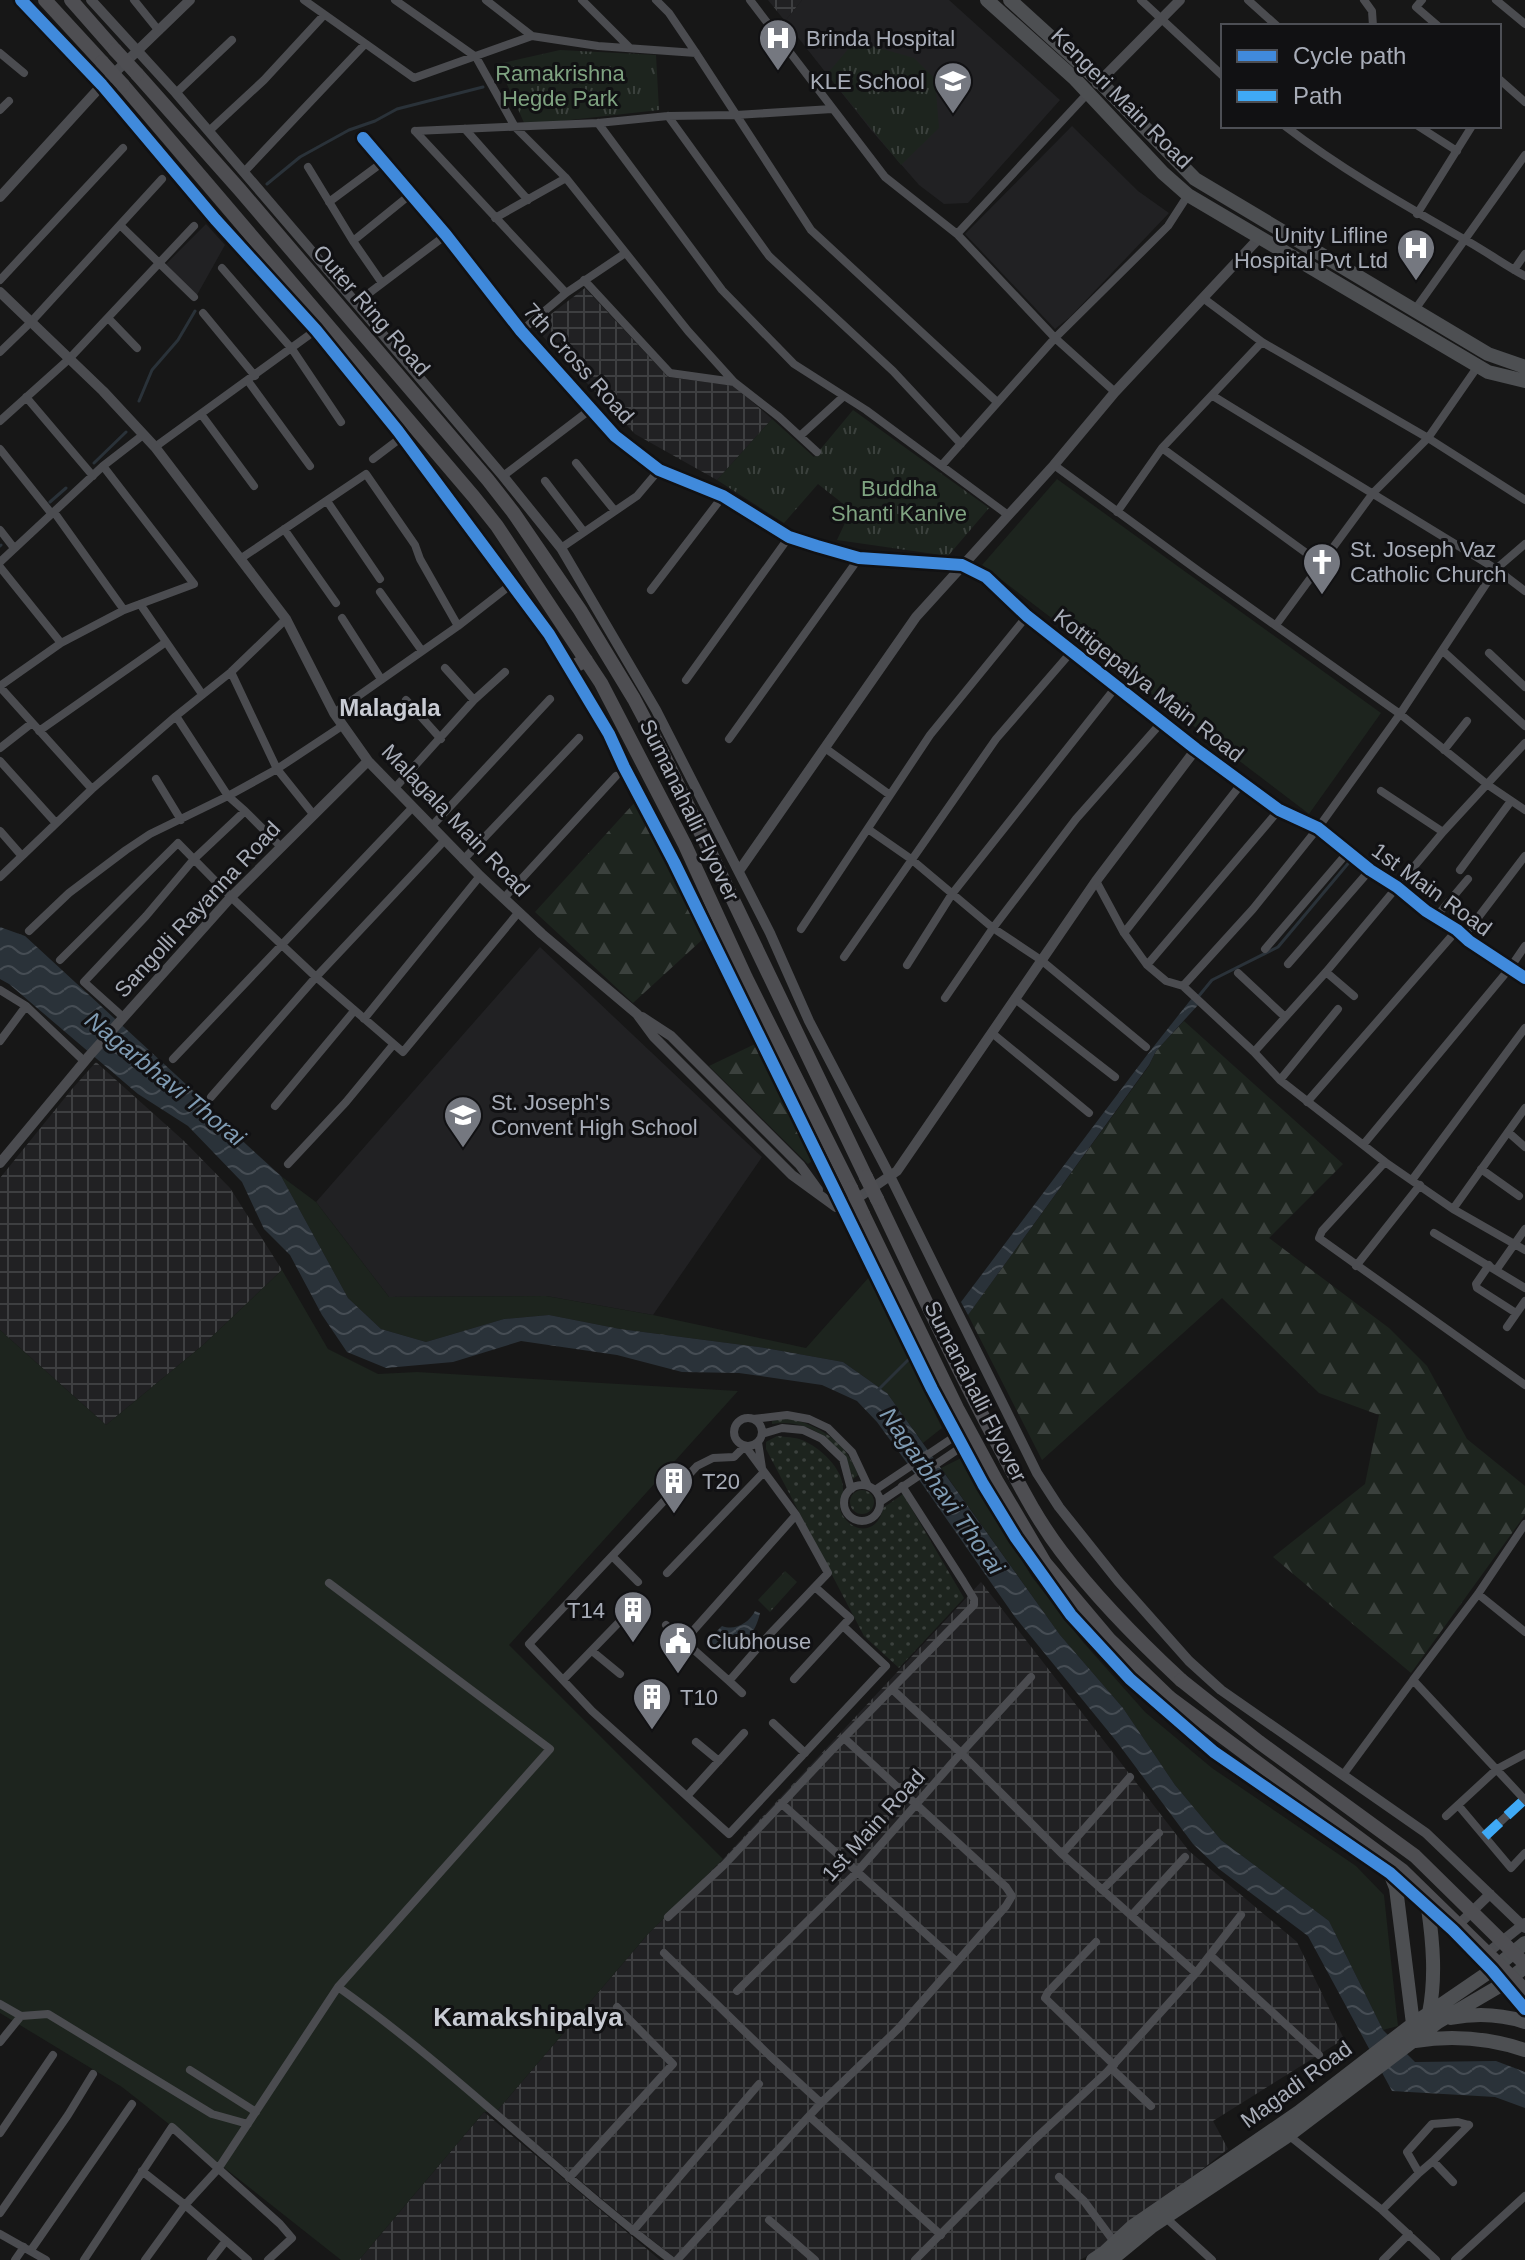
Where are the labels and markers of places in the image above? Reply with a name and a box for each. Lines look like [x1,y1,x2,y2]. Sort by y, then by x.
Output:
hospital icon: Brinda Hospital [757,17,799,72]
place label: Brinda Hospital [806,26,955,51]
school or university icon: KLE School [932,60,974,115]
place label: KLE School [810,69,925,94]
place label: Unity Lifline Hospital Pvt Ltd [1234,223,1388,273]
hospital icon: Unity Lifline Hospital Pvt Ltd [1395,227,1437,282]
place label: St. Joseph Vaz Catholic Church [1350,537,1507,587]
church icon: St. Joseph Vaz Catholic Church [1301,541,1343,596]
place label: St. Joseph's Convent High School [491,1090,698,1140]
school or university icon: St. Joseph's Convent High School [442,1094,484,1149]
building icon: T20 [653,1460,695,1515]
place label: T20 [702,1469,740,1494]
building icon: T14 [612,1589,654,1644]
place label: T14 [567,1598,605,1623]
public building icon: Clubhouse [657,1620,699,1675]
place label: Clubhouse [706,1629,811,1654]
building icon: T10 [631,1676,673,1731]
place label: T10 [680,1685,718,1710]

